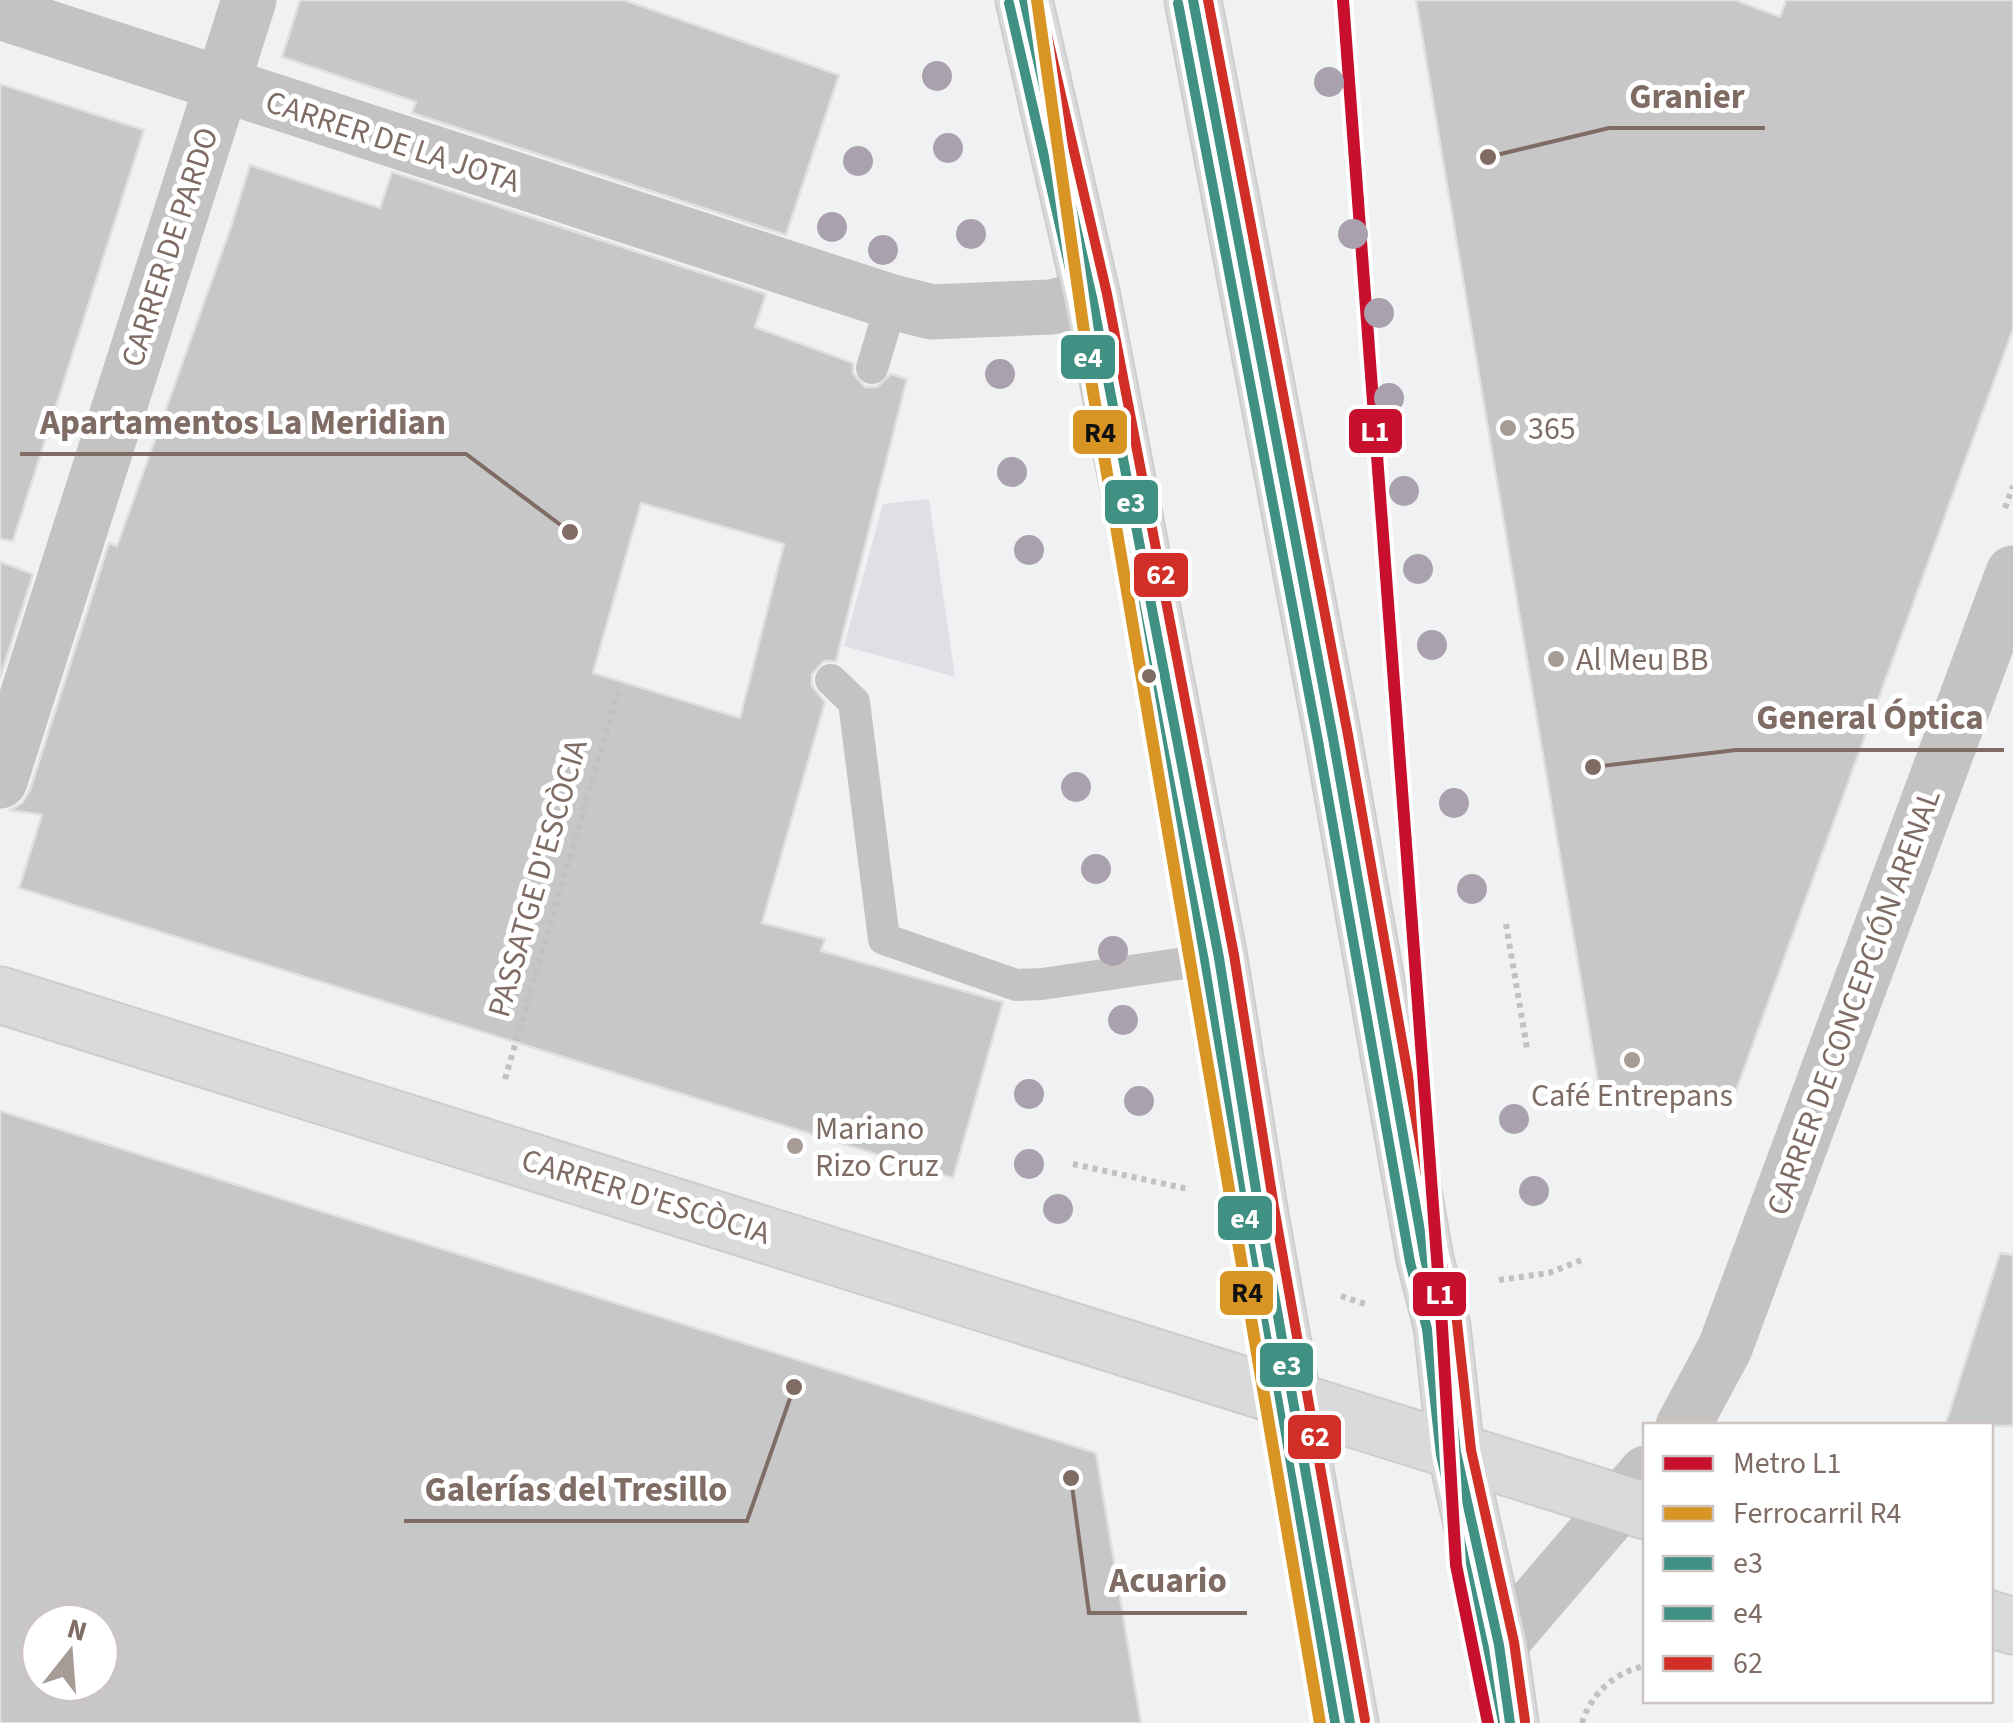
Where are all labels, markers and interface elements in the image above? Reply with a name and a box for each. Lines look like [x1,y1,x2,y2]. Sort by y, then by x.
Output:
callout: Granier [1609,63,1765,128]
text: Granier [1629,72,1745,122]
street label: CARRER DE LA JOTA [260,79,526,205]
street label: CARRER DE PARDO [110,121,230,373]
line badge: e4 [1059,333,1117,381]
text: e4 [1073,338,1103,378]
callout: Apartamentos La Meridian [20,389,466,454]
text: Apartamentos La Meridian [39,398,446,448]
place label: 365 [1528,406,1576,452]
line badge: L1 [1347,407,1404,455]
line badge: R4 [1071,408,1129,456]
text: L1 [1360,412,1390,452]
text: R4 [1084,413,1116,453]
marker: 365 [1497,417,1519,439]
line badge: e3 [1103,478,1160,526]
text: e3 [1116,483,1146,523]
line badge: 62 [1132,551,1190,599]
text: 62 [1146,555,1176,595]
place label: Al Meu BB [1576,637,1709,683]
marker: Al Meu BB [1545,648,1567,670]
unlabelled marker [1139,666,1159,686]
callout: General Óptica [1736,685,2004,750]
text: General Óptica [1756,693,1984,743]
street label: PASSATGE D'ESCÒCIA [476,733,600,1023]
street label: CARRER DE CONCEPCIÓN ARENAL [1755,783,1953,1222]
marker: Café Entrepans [1621,1049,1643,1071]
place label: Café Entrepans [1531,1073,1733,1119]
place label: Mariano Rizo Cruz [815,1106,939,1189]
marker: Mariano Rizo Cruz [784,1135,806,1157]
street label: CARRER D'ESCÒCIA [516,1137,776,1257]
line badge: e4 [1216,1194,1274,1242]
text: e4 [1230,1199,1260,1239]
line badge: R4 [1218,1269,1275,1317]
line badge: L1 [1411,1270,1468,1318]
text: R4 [1231,1273,1263,1313]
text: L1 [1425,1275,1455,1315]
line badge: e3 [1258,1341,1315,1389]
text: e3 [1272,1346,1302,1386]
line badge: 62 [1286,1413,1343,1461]
text: 62 [1300,1417,1330,1457]
legend [1643,1423,1993,1703]
text: Metro L1 [1733,1442,1841,1485]
callout: Galerías del Tresillo [404,1456,747,1521]
text: Galerías del Tresillo [425,1465,727,1515]
text: Ferrocarril R4 [1733,1492,1901,1535]
text: e3 [1733,1542,1763,1585]
callout: Acuario [1089,1548,1247,1613]
text: Acuario [1108,1556,1227,1606]
text: e4 [1733,1592,1763,1635]
north arrow [20,1603,120,1703]
text: N [62,1608,92,1652]
text: 62 [1733,1642,1763,1685]

